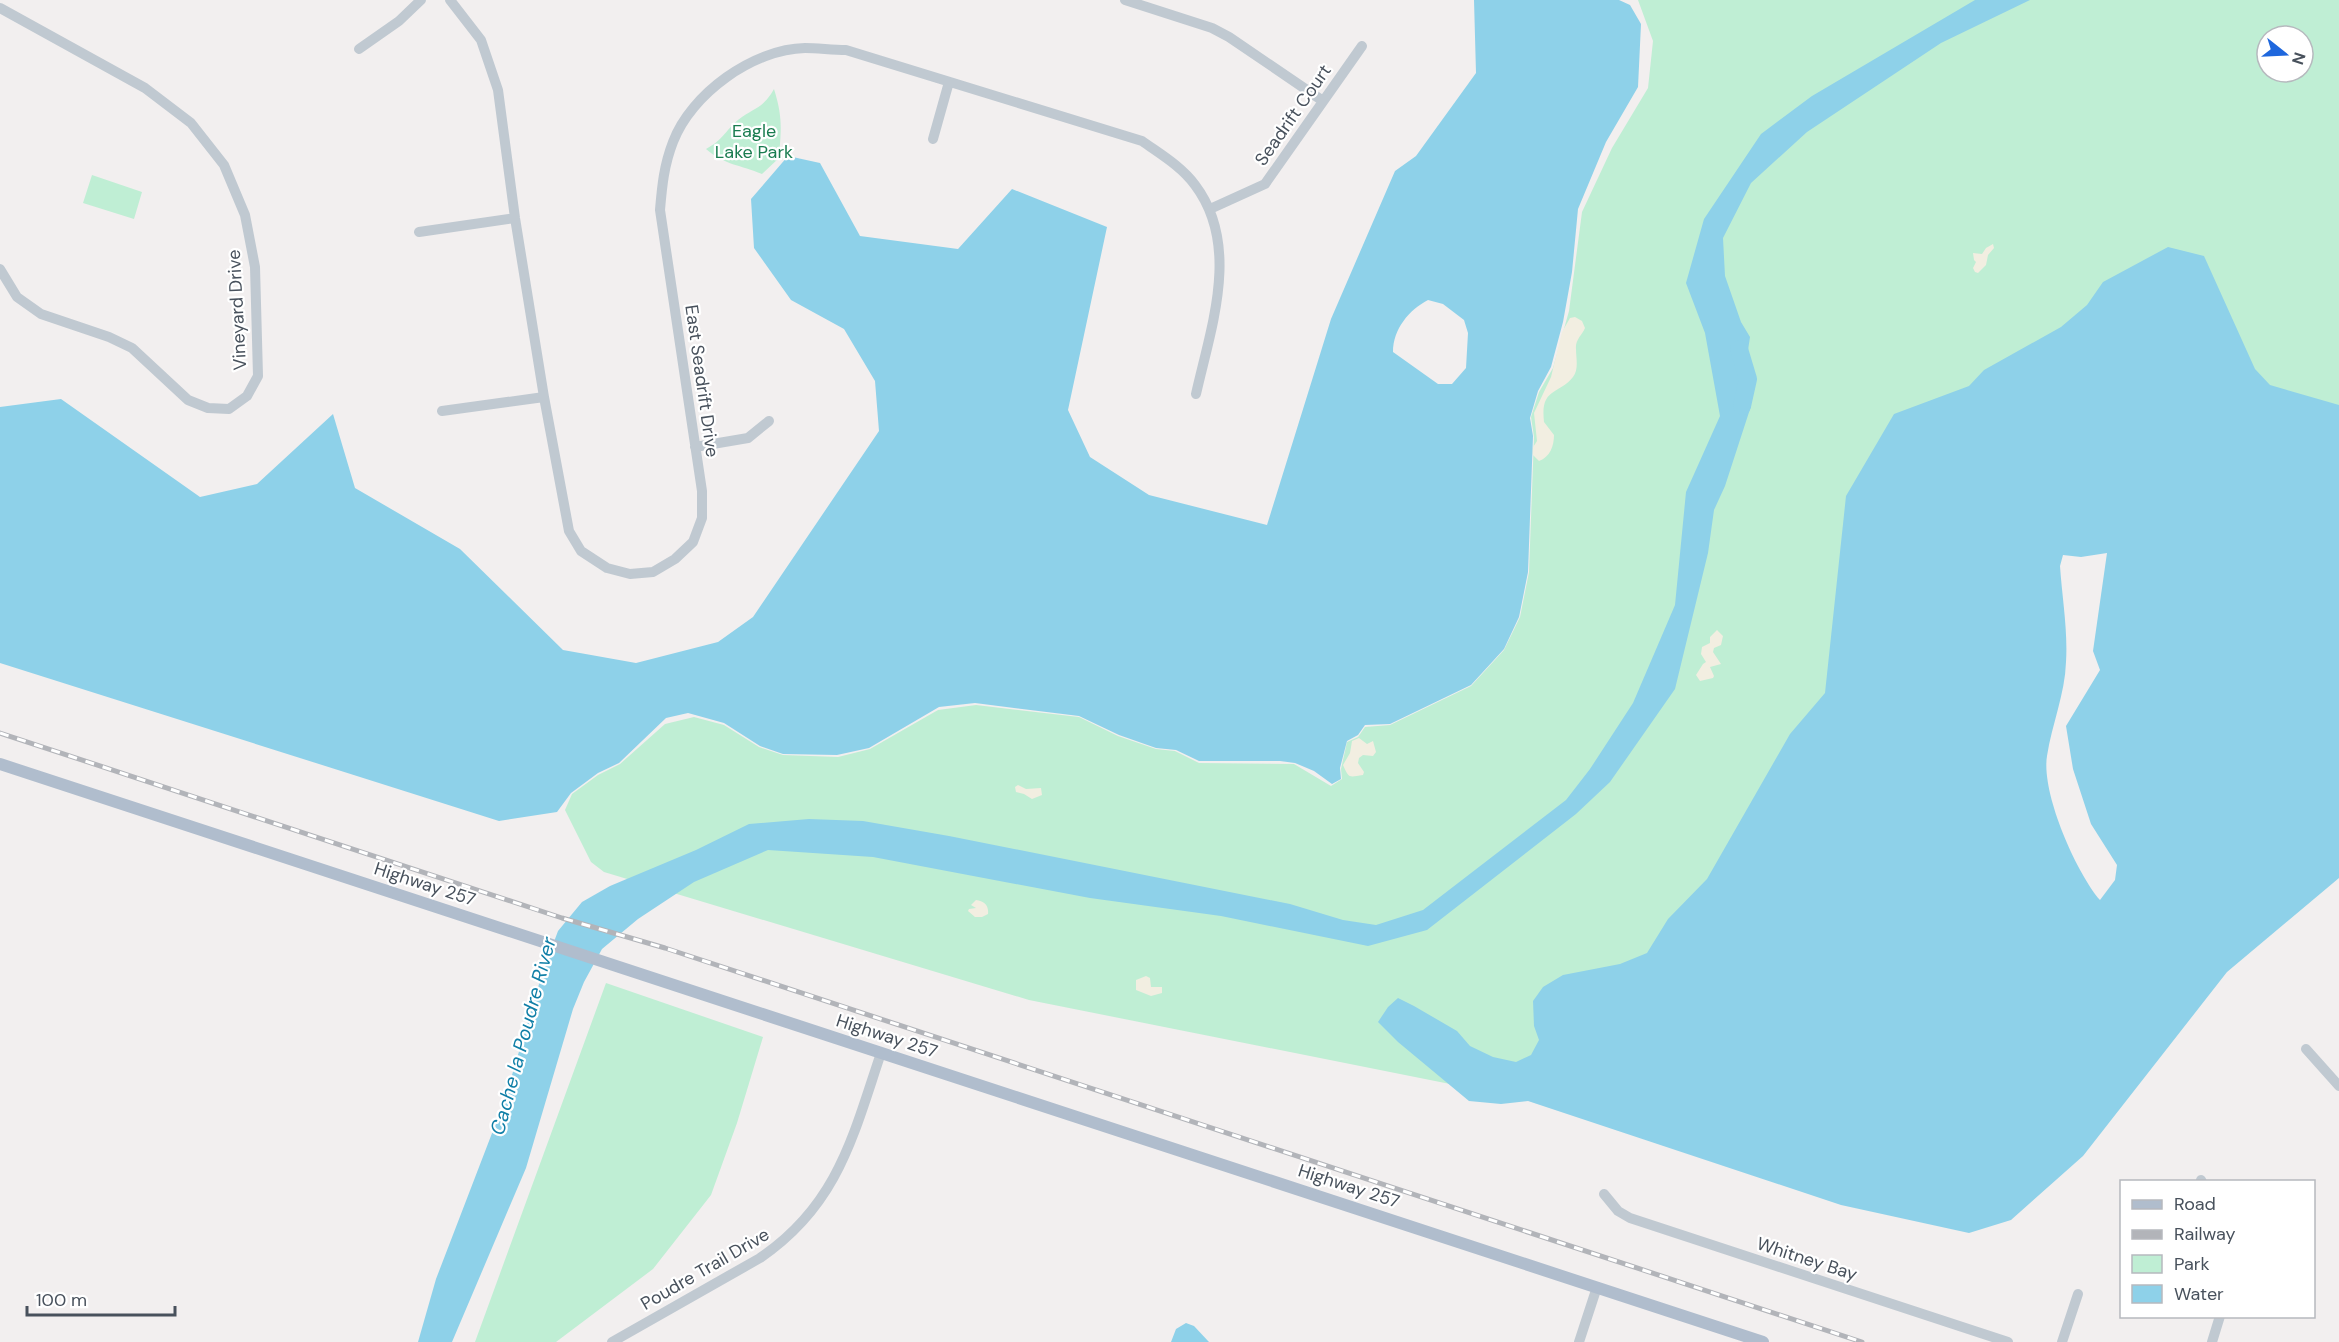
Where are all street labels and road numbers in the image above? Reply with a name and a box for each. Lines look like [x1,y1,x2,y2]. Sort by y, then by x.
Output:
street label: Seadrift Court [1249,60,1337,170]
street label: Vineyard Drive [222,249,252,371]
street label: East Seadrift Drive [679,303,725,459]
street label: Highway 257 [371,856,479,912]
street label: Highway 257 [833,1008,941,1064]
street label: Highway 257 [1295,1158,1403,1214]
street label: Poudre Trail Drive [636,1222,774,1316]
street label: Whitney Bay [1754,1231,1860,1287]

